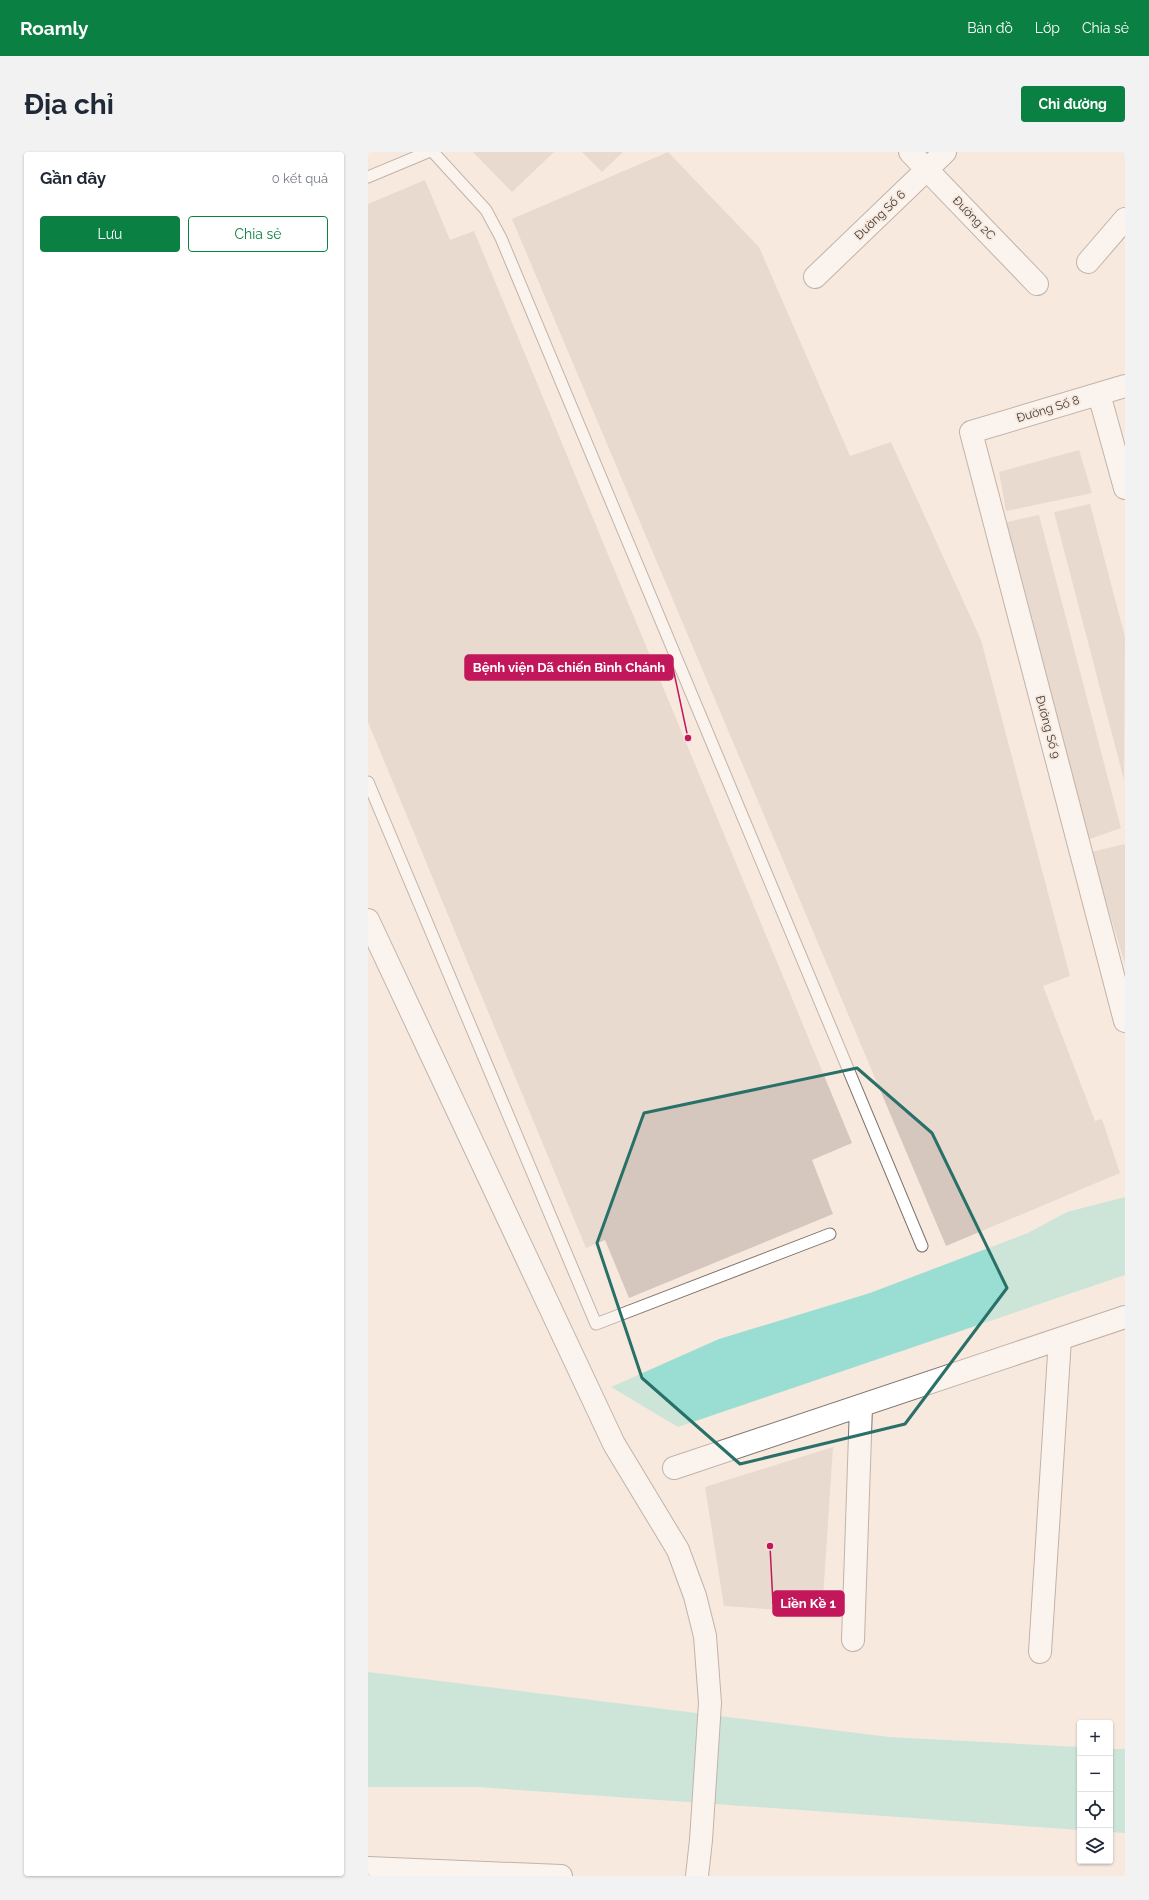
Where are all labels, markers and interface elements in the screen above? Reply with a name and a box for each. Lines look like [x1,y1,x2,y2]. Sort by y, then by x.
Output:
text: Roamly [20,17,88,39]
text: Bản đồ [967,20,1013,36]
text: Lớp [1035,20,1060,36]
text: Chia sẻ [1082,20,1129,36]
button: Chỉ đường [1021,86,1125,122]
text: Địa chỉ [24,88,114,121]
text: Gần đây [40,168,106,188]
text: 0 kết quả [272,171,328,186]
street label: Đường Số 6 [852,187,908,243]
street label: Đường 2C [950,193,998,243]
button: Lưu [40,216,180,252]
button: Chia sẻ [188,216,328,252]
street label: Đường Số 8 [1015,393,1081,425]
callout: Bệnh viện Dã chiến Bình Chánh [465,655,673,680]
text: Bệnh viện Dã chiến Bình Chánh [473,660,665,675]
street label: Đường Số 9 [1033,694,1063,760]
callout: Liền Kề 1 [773,1591,844,1616]
text: Liền Kề 1 [780,1596,836,1611]
map controls [1077,1720,1113,1864]
button: + [1077,1720,1113,1756]
button: − [1077,1756,1113,1792]
button: locate [1077,1792,1113,1828]
button: layers [1077,1828,1113,1864]

